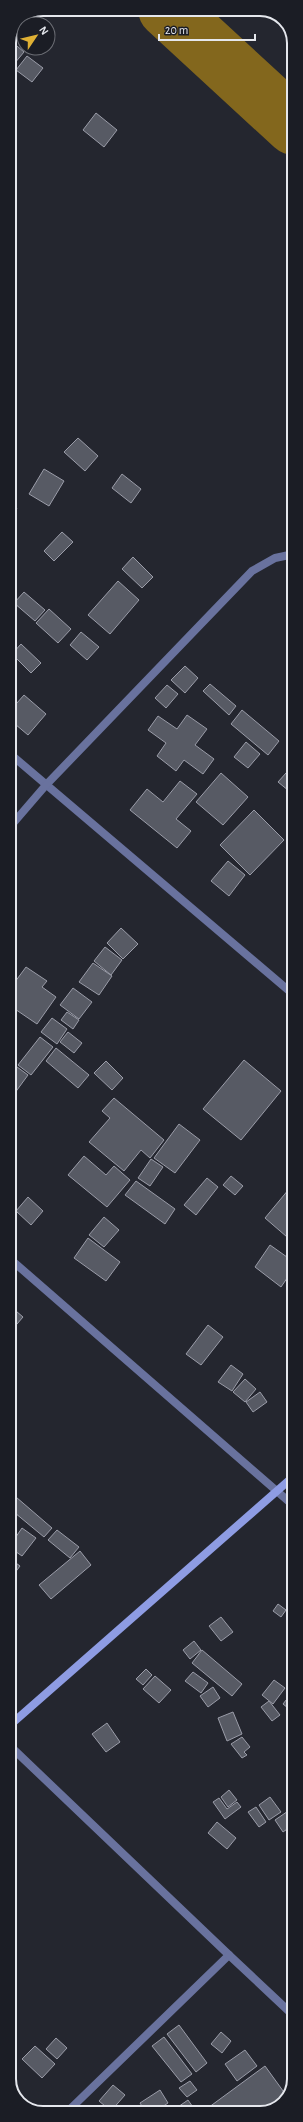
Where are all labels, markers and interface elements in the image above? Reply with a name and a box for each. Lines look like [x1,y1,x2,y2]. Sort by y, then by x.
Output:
north arrow [16,16,56,56]
scale bar [159,16,255,42]
text: N [37,24,50,37]
text: 20 m [165,24,188,36]

